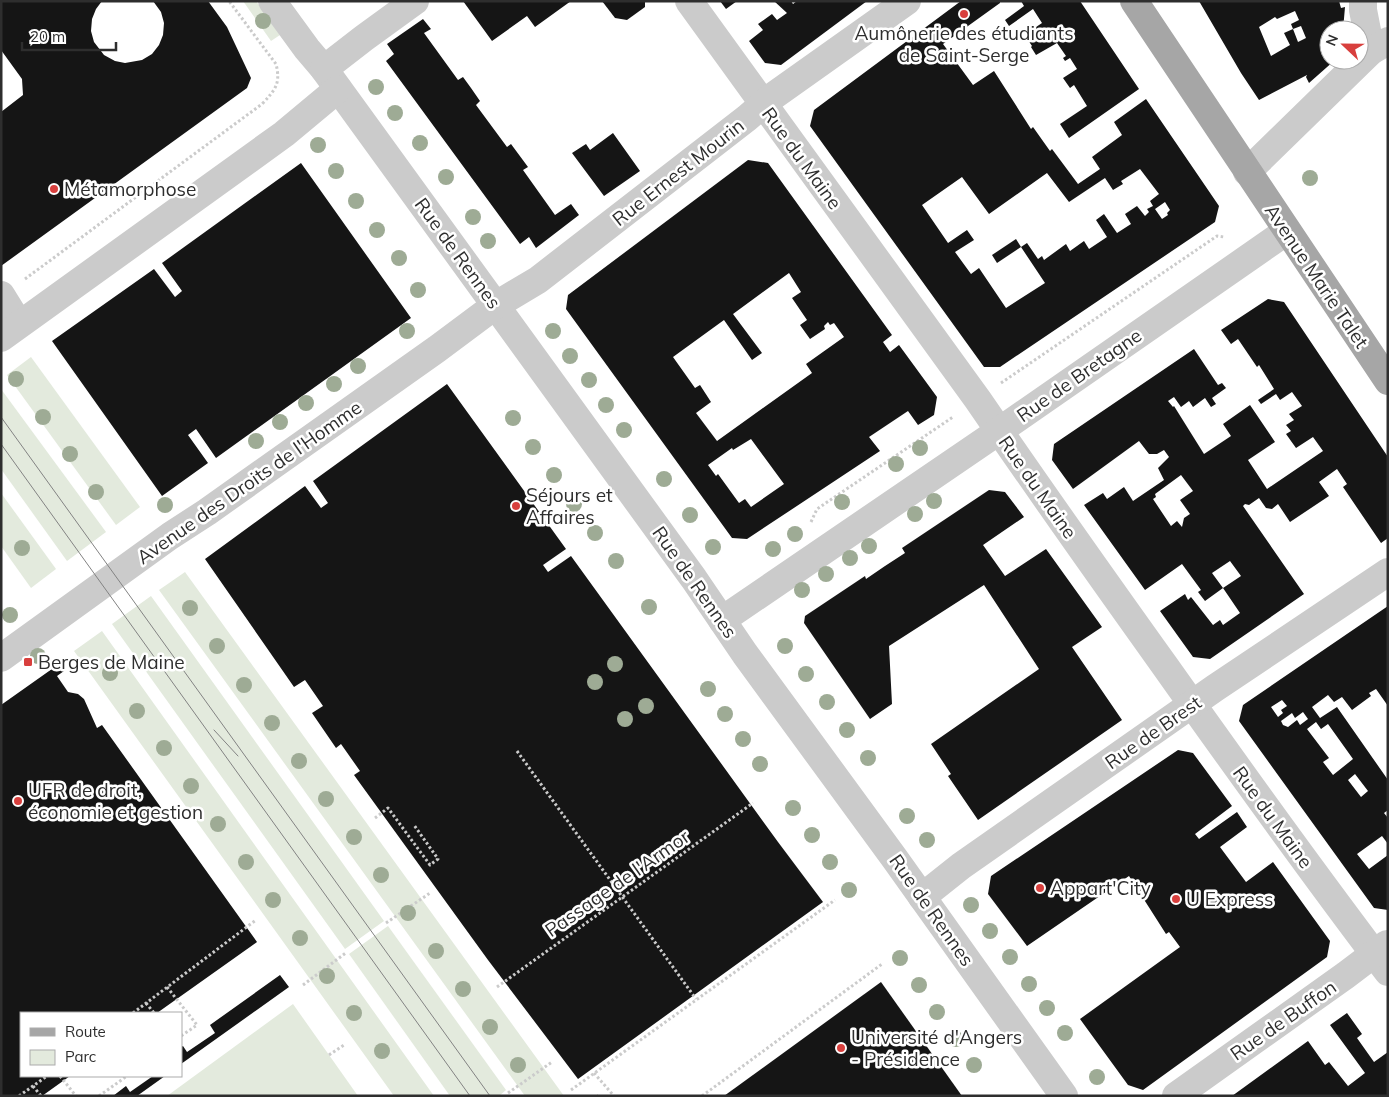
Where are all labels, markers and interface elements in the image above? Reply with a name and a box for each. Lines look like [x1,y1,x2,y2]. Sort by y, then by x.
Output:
marker: Aumônerie des étudiants de Saint-Serge [958,8,970,20]
scale bar [22,20,116,52]
north arrow [1319,20,1369,70]
place label: Aumônerie des étudiants de Saint-Serge [854,21,1074,67]
text: 20 m [30,27,65,46]
text: N [1322,32,1342,48]
street label: Rue du Maine [757,102,847,214]
street label: Rue Ernest Mourin [607,113,749,231]
place label: Métamorphose [64,177,196,201]
marker: Métamorphose [48,183,60,195]
street label: Rue de Rennes [410,193,506,313]
street label: Avenue Marie Talet [1260,199,1374,353]
street label: Rue de Bretagne [1012,323,1146,427]
street label: Avenue des Droits de l'Homme [132,395,366,569]
street label: Rue du Maine [994,431,1082,543]
place label: Séjours et Affaires [526,483,613,529]
marker: Séjours et Affaires [510,500,522,512]
street label: Rue de Rennes [647,521,743,643]
place label: Berges de Maine [38,650,185,674]
marker: Berges de Maine [22,656,34,668]
street label: Rue de Brest [1100,690,1206,774]
street label: Rue du Maine [1228,761,1318,873]
place label: UFR de droit, économie et gestion [28,778,203,824]
marker: UFR de droit, économie et gestion [12,795,24,807]
street label: Passage de l'Armor [540,824,694,942]
street label: Rue de Rennes [884,849,980,971]
place label: Appart'City [1050,876,1151,900]
marker: Appart'City [1034,882,1046,894]
place label: U Express [1186,887,1274,911]
marker: U Express [1170,893,1182,905]
street label: Rue de Buffon [1225,975,1341,1065]
legend [20,1012,182,1077]
text: Route [65,1022,106,1041]
place label: Université d'Angers - Présidence [851,1025,1022,1071]
marker: Université d'Angers - Présidence [835,1042,847,1054]
text: Parc [65,1047,96,1066]

